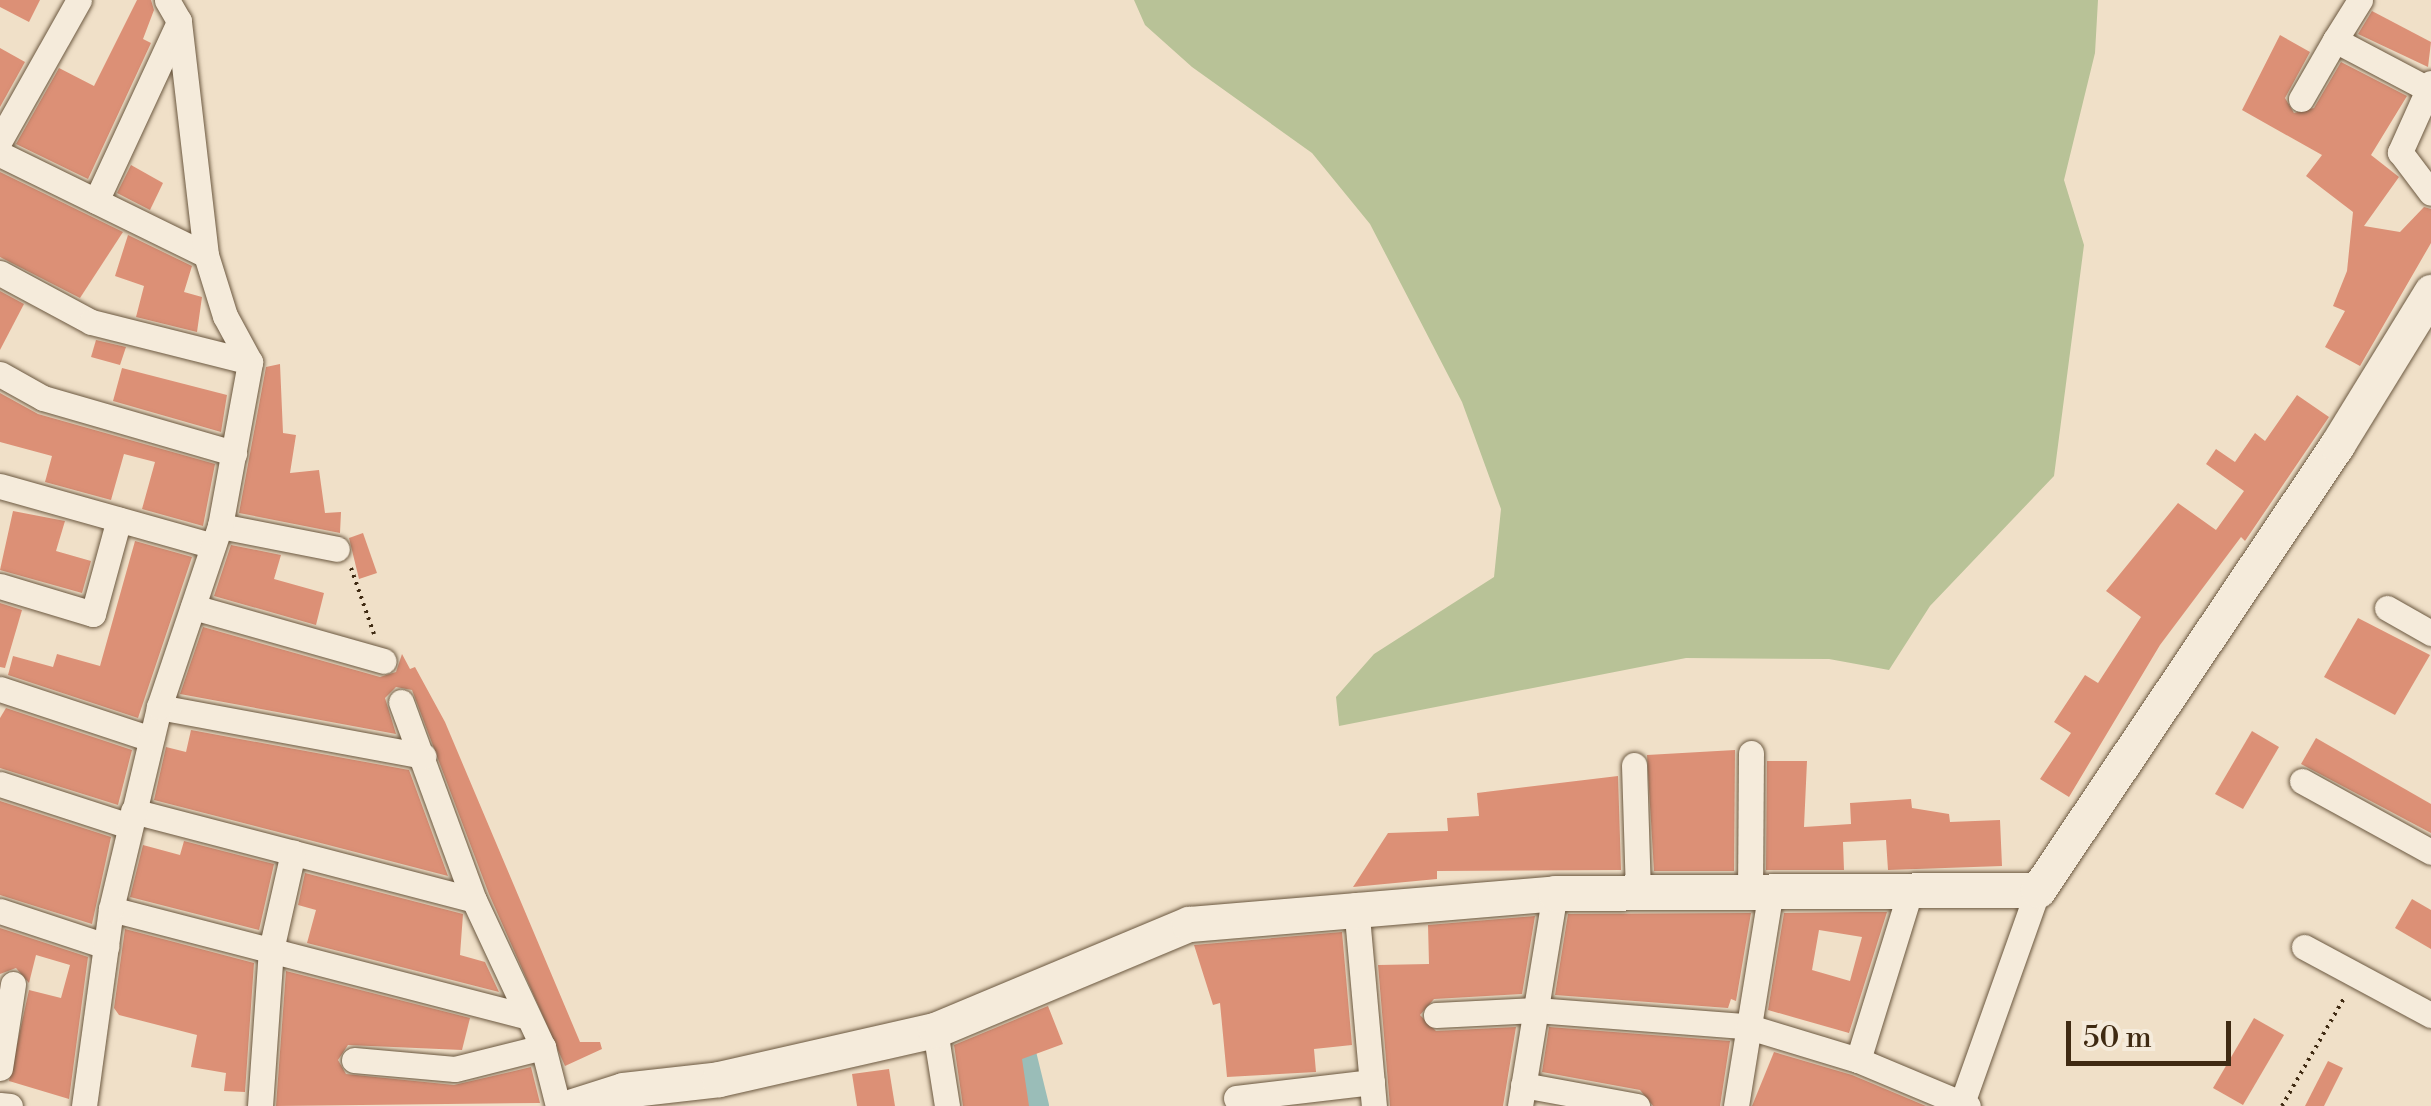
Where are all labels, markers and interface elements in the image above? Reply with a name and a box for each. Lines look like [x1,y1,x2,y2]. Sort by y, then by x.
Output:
scale bar [2071,1001,2236,1063]
text: 50 m [2083,1019,2152,1057]

